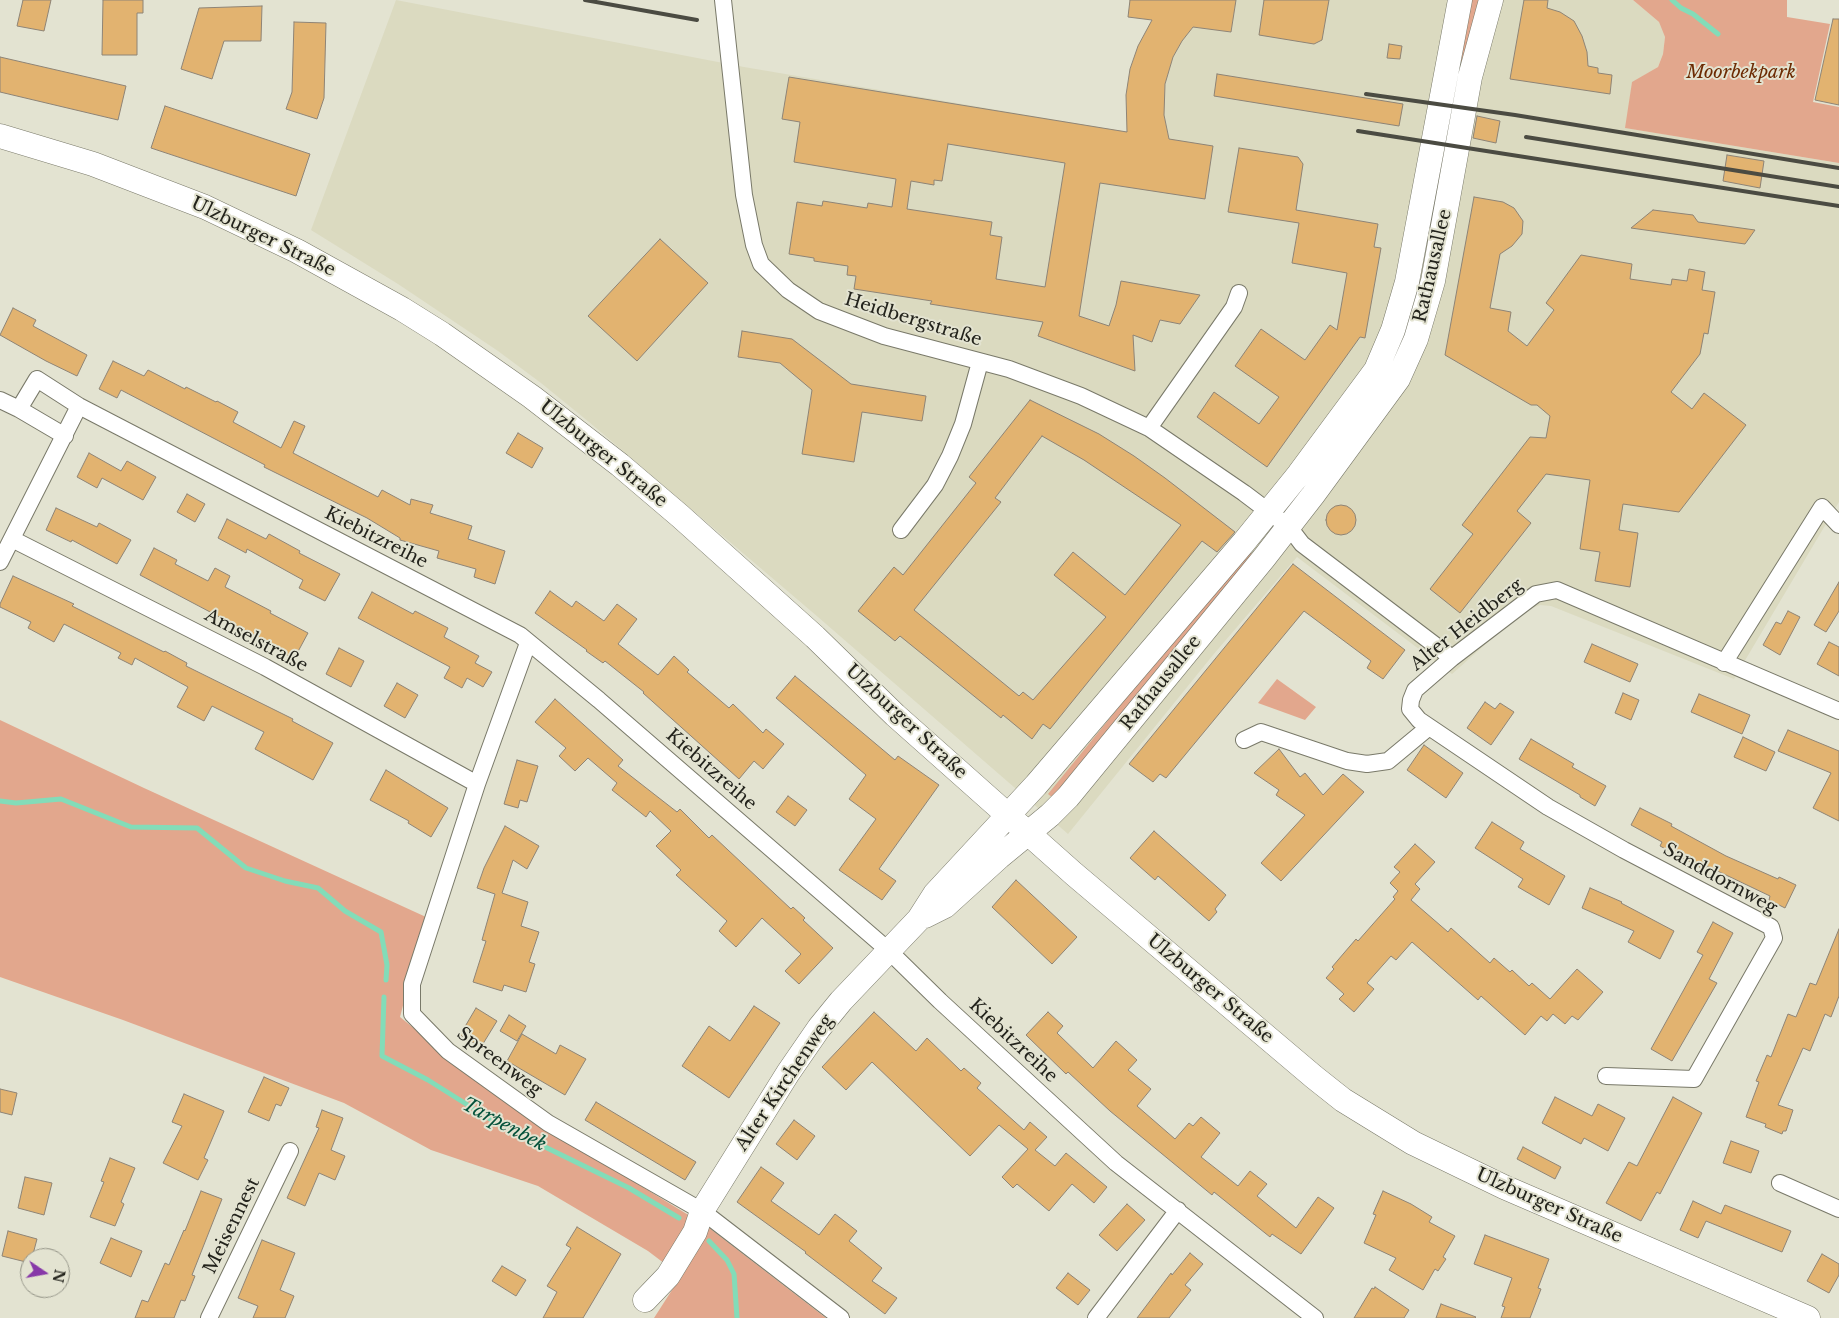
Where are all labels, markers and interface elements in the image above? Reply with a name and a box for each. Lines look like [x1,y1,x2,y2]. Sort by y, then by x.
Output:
park label: Moorbekpark [1686,62,1796,84]
street label: Ulzburger Straße [187,193,339,281]
street label: Rathausallee [1409,207,1457,325]
street label: Heidbergstraße [842,289,984,351]
street label: Ulzburger Straße [535,396,671,512]
street label: Kiebitzreihe [321,503,431,573]
street label: Alter Heidberg [1406,574,1528,676]
street label: Amselstraße [201,605,311,677]
street label: Rathausallee [1116,631,1206,735]
street label: Ulzburger Straße [841,660,971,784]
street label: Kiebitzreihe [661,725,761,815]
street label: Sanddornweg [1659,839,1781,919]
street label: Ulzburger Straße [1143,930,1277,1048]
street label: Kiebitzreihe [964,995,1062,1087]
street label: Alter Kirchenweg [731,1011,839,1155]
street label: Spreenweg [452,1023,546,1101]
water label: Tarpenbek [458,1093,550,1157]
street label: Ulzburger Straße [1472,1164,1626,1248]
street label: Meisennest [199,1174,265,1278]
north arrow [20,1248,70,1298]
text: N [49,1268,69,1284]

